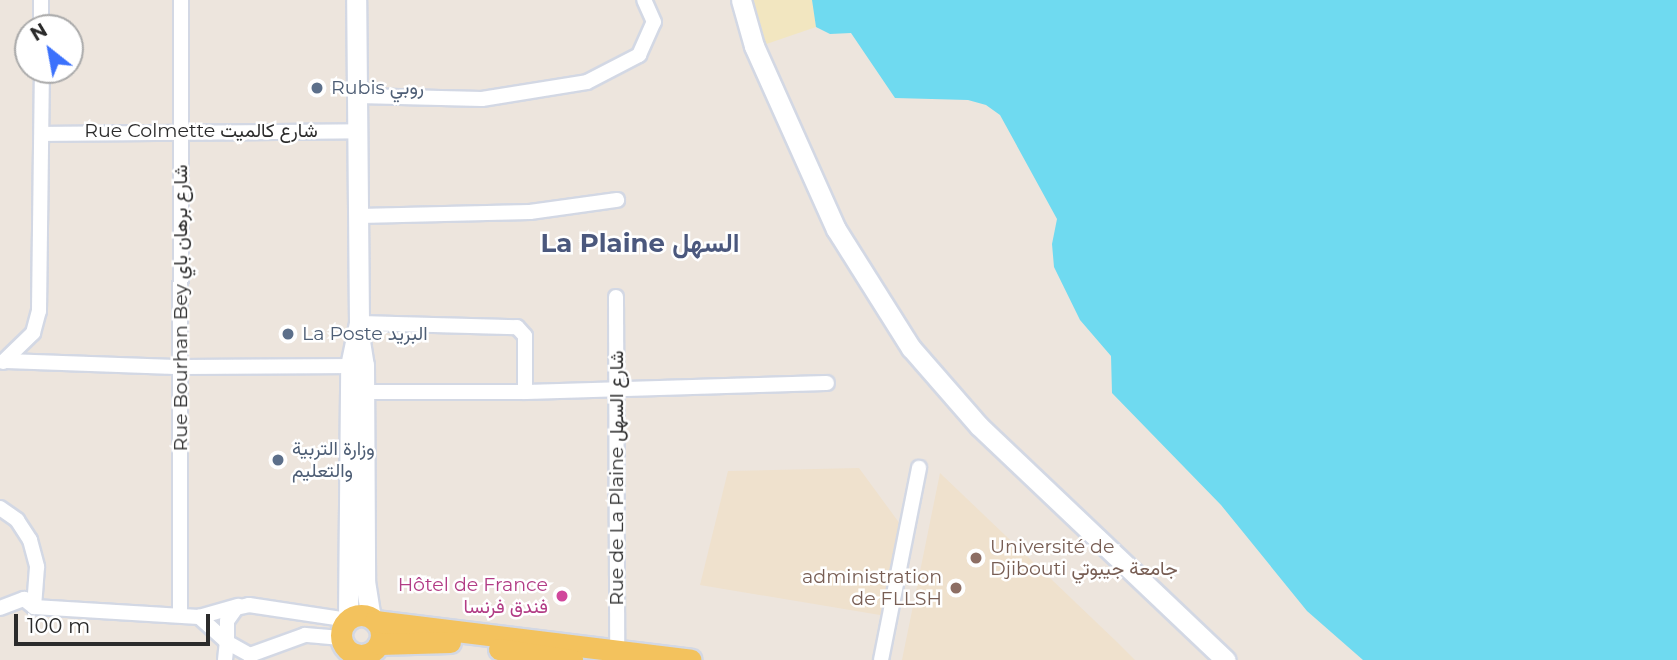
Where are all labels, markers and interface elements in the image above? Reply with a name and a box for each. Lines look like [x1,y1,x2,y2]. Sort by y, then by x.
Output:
north arrow [14,14,84,84]
text: N [26,18,51,46]
place label: Rubis روبي [331,77,424,99]
marker: Rubis روبي [309,80,325,96]
street label: Rue Colmette شارع كالميت [84,120,318,142]
street label: Rue Bourhan Bey شارع برهان باي [170,165,192,451]
district label: La Plaine السهل [541,228,739,260]
place label: La Poste البريد [302,323,428,345]
marker: La Poste البريد [280,326,296,342]
street label: Rue de La Plaine شارع السهل [606,350,628,606]
place label: وزارة التربية والتعليم [292,438,375,482]
marker: وزارة التربية والتعليم [270,452,286,468]
place label: Université de Djibouti جامعة جيبوتي [990,536,1178,580]
marker: Université de Djibouti جامعة جيبوتي [968,550,984,566]
place label: administration de FLLSH [802,566,942,610]
place label: Hôtel de France فندق فرنسا [398,574,548,618]
marker: administration de FLLSH [948,580,964,596]
marker: Hôtel de France فندق فرنسا [554,588,570,604]
scale bar [18,600,214,644]
text: 100 m [27,613,90,638]

